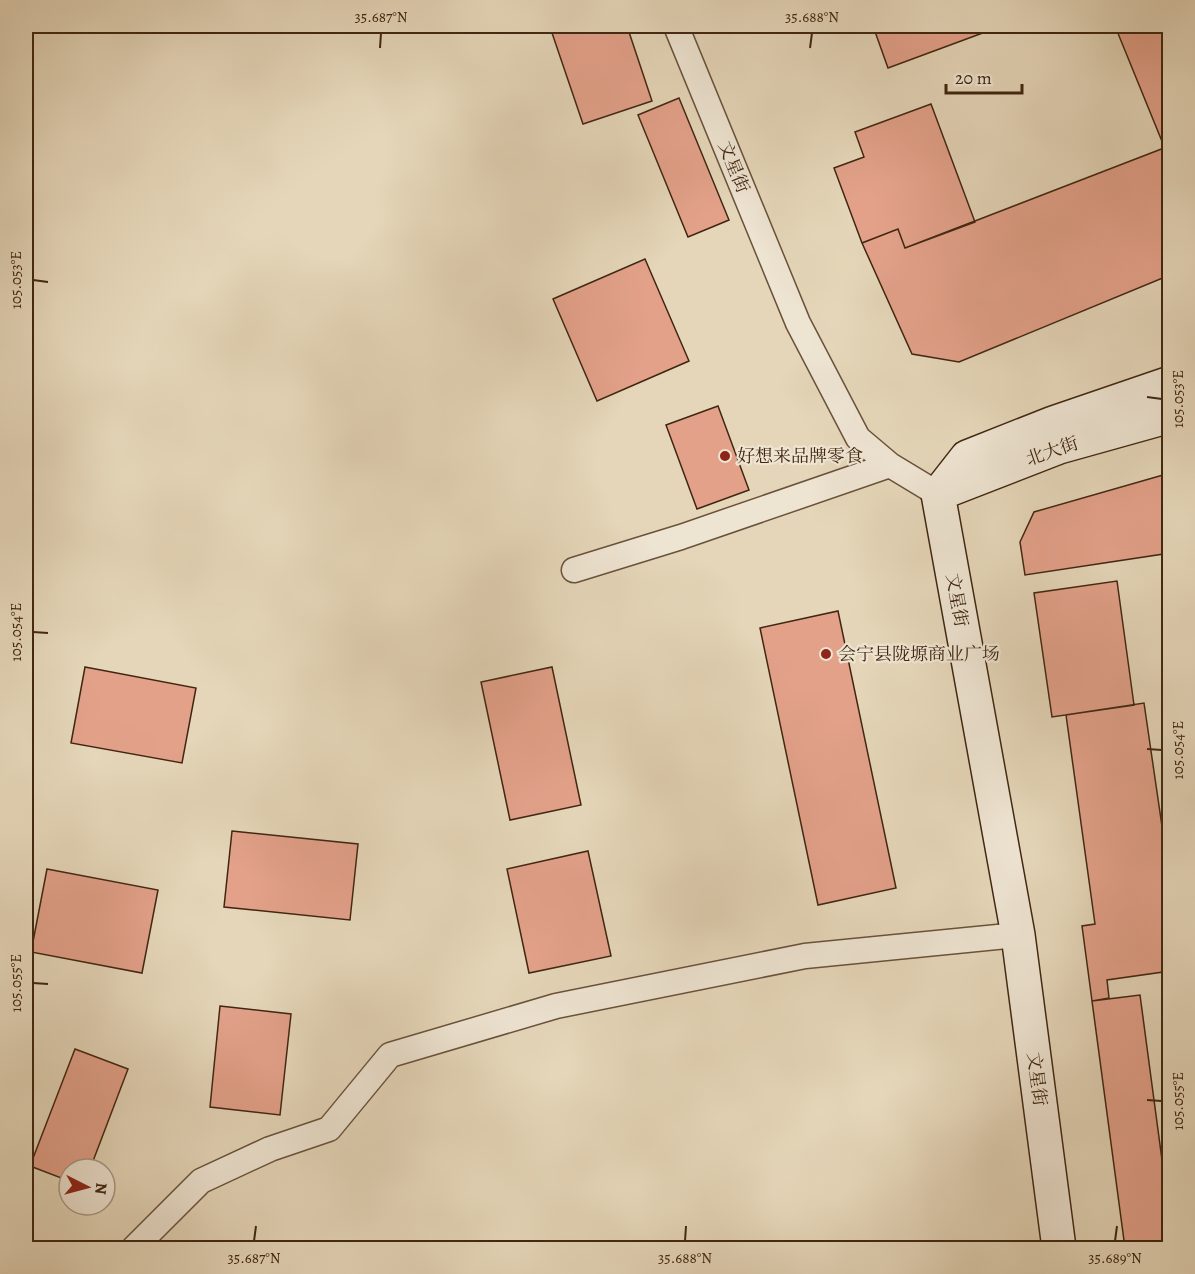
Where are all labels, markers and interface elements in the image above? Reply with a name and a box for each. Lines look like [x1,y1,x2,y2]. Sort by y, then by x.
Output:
text: 35.687°N [354,7,408,27]
text: 35.688°N [785,7,839,27]
scale bar [946,57,1022,95]
text: 20 m [955,66,992,90]
street label: 文星街 [713,137,755,197]
text: 105.053°E [6,251,26,309]
text: 105.053°E [1168,370,1188,428]
street label: 北大街 [1023,431,1081,471]
place label: 好想来品牌零食 [737,444,863,468]
marker: 好想来品牌零食 [718,449,732,463]
street label: 文星街 [940,571,974,629]
text: 105.054°E [6,603,26,661]
place label: 会宁县陇塬商业广场 [838,642,1000,666]
marker: 会宁县陇塬商业广场 [819,647,833,661]
text: 105.054°E [1168,721,1188,779]
text: 105.055°E [6,954,26,1012]
street label: 文星街 [1022,1051,1052,1107]
text: 105.055°E [1168,1072,1188,1130]
north arrow [57,1157,117,1217]
text: N [89,1182,112,1196]
text: 35.687°N [227,1248,281,1268]
text: 35.688°N [658,1248,712,1268]
text: 35.689°N [1088,1248,1142,1268]

